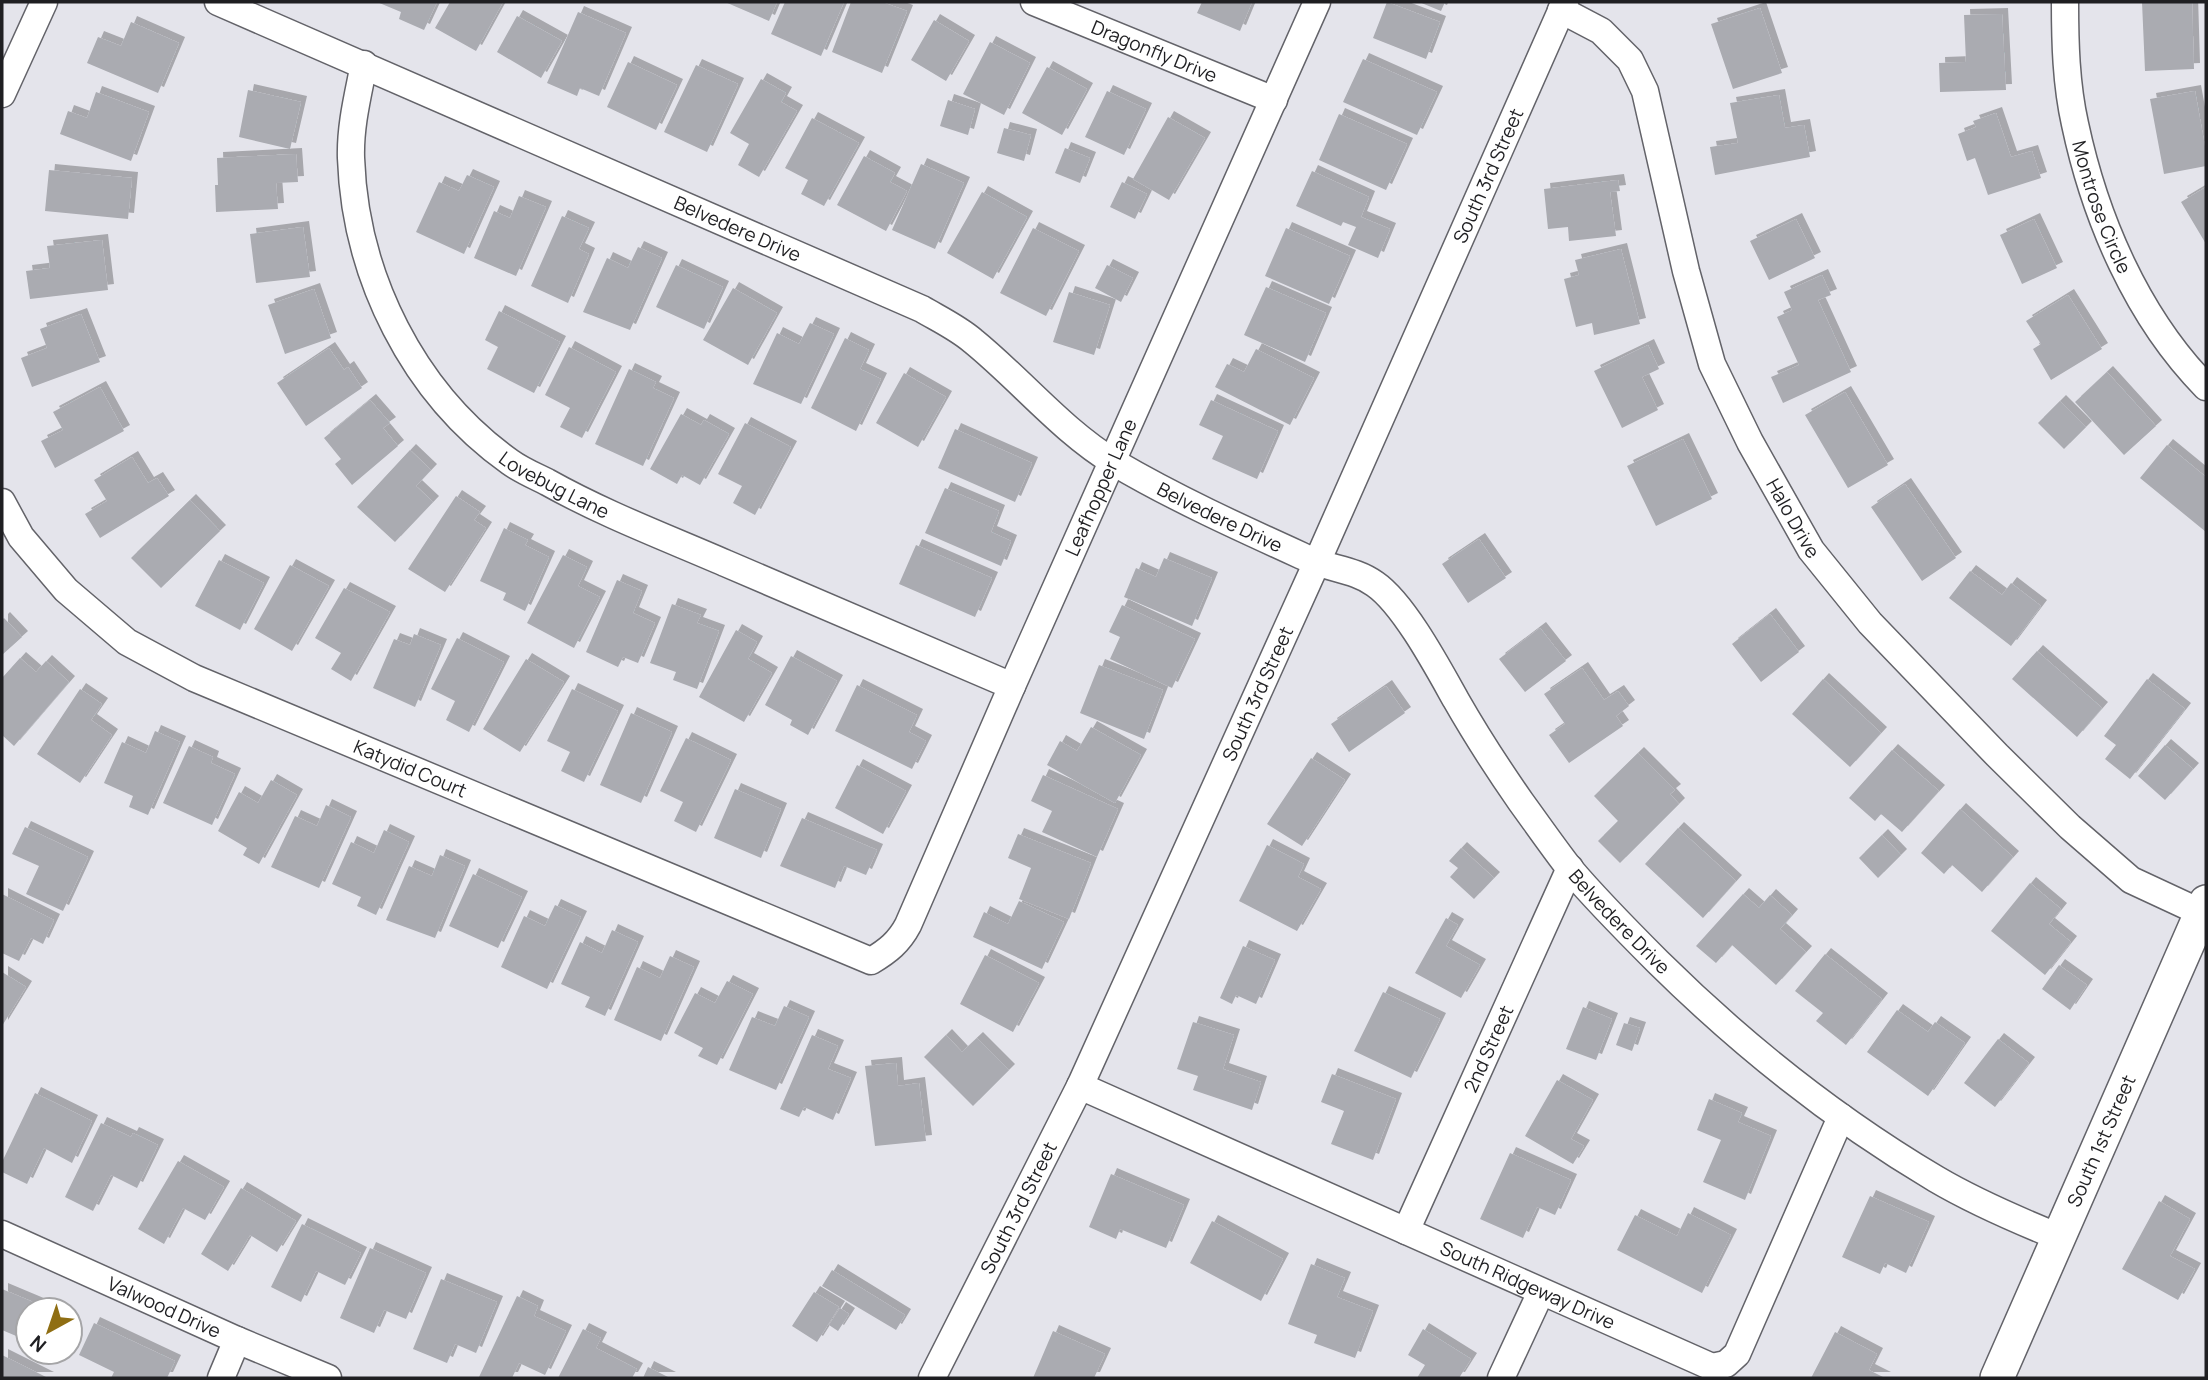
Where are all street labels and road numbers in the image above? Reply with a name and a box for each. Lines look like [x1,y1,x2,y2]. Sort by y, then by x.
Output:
street label: Dragonfly Drive [1088,14,1221,88]
street label: South 3rd Street [1447,104,1529,247]
street label: Montrose Circle [2066,138,2138,278]
street label: Belvedere Drive [670,190,805,268]
street label: Leafhopper Lane [1059,414,1143,560]
street label: Lovebug Lane [494,445,613,525]
street label: Halo Drive [1760,474,1826,564]
street label: Belvedere Drive [1153,476,1287,558]
street label: South 3rd Street [1216,622,1299,765]
street label: Katydid Court [350,733,471,804]
street label: Belvedere Drive [1563,864,1676,980]
street label: 2nd Street [1457,1001,1519,1096]
street label: South 1st Street [2061,1071,2142,1211]
street label: South 3rd Street [974,1137,1063,1278]
street label: South Ridgeway Drive [1436,1235,1619,1335]
street label: Valwood Drive [103,1270,225,1344]

